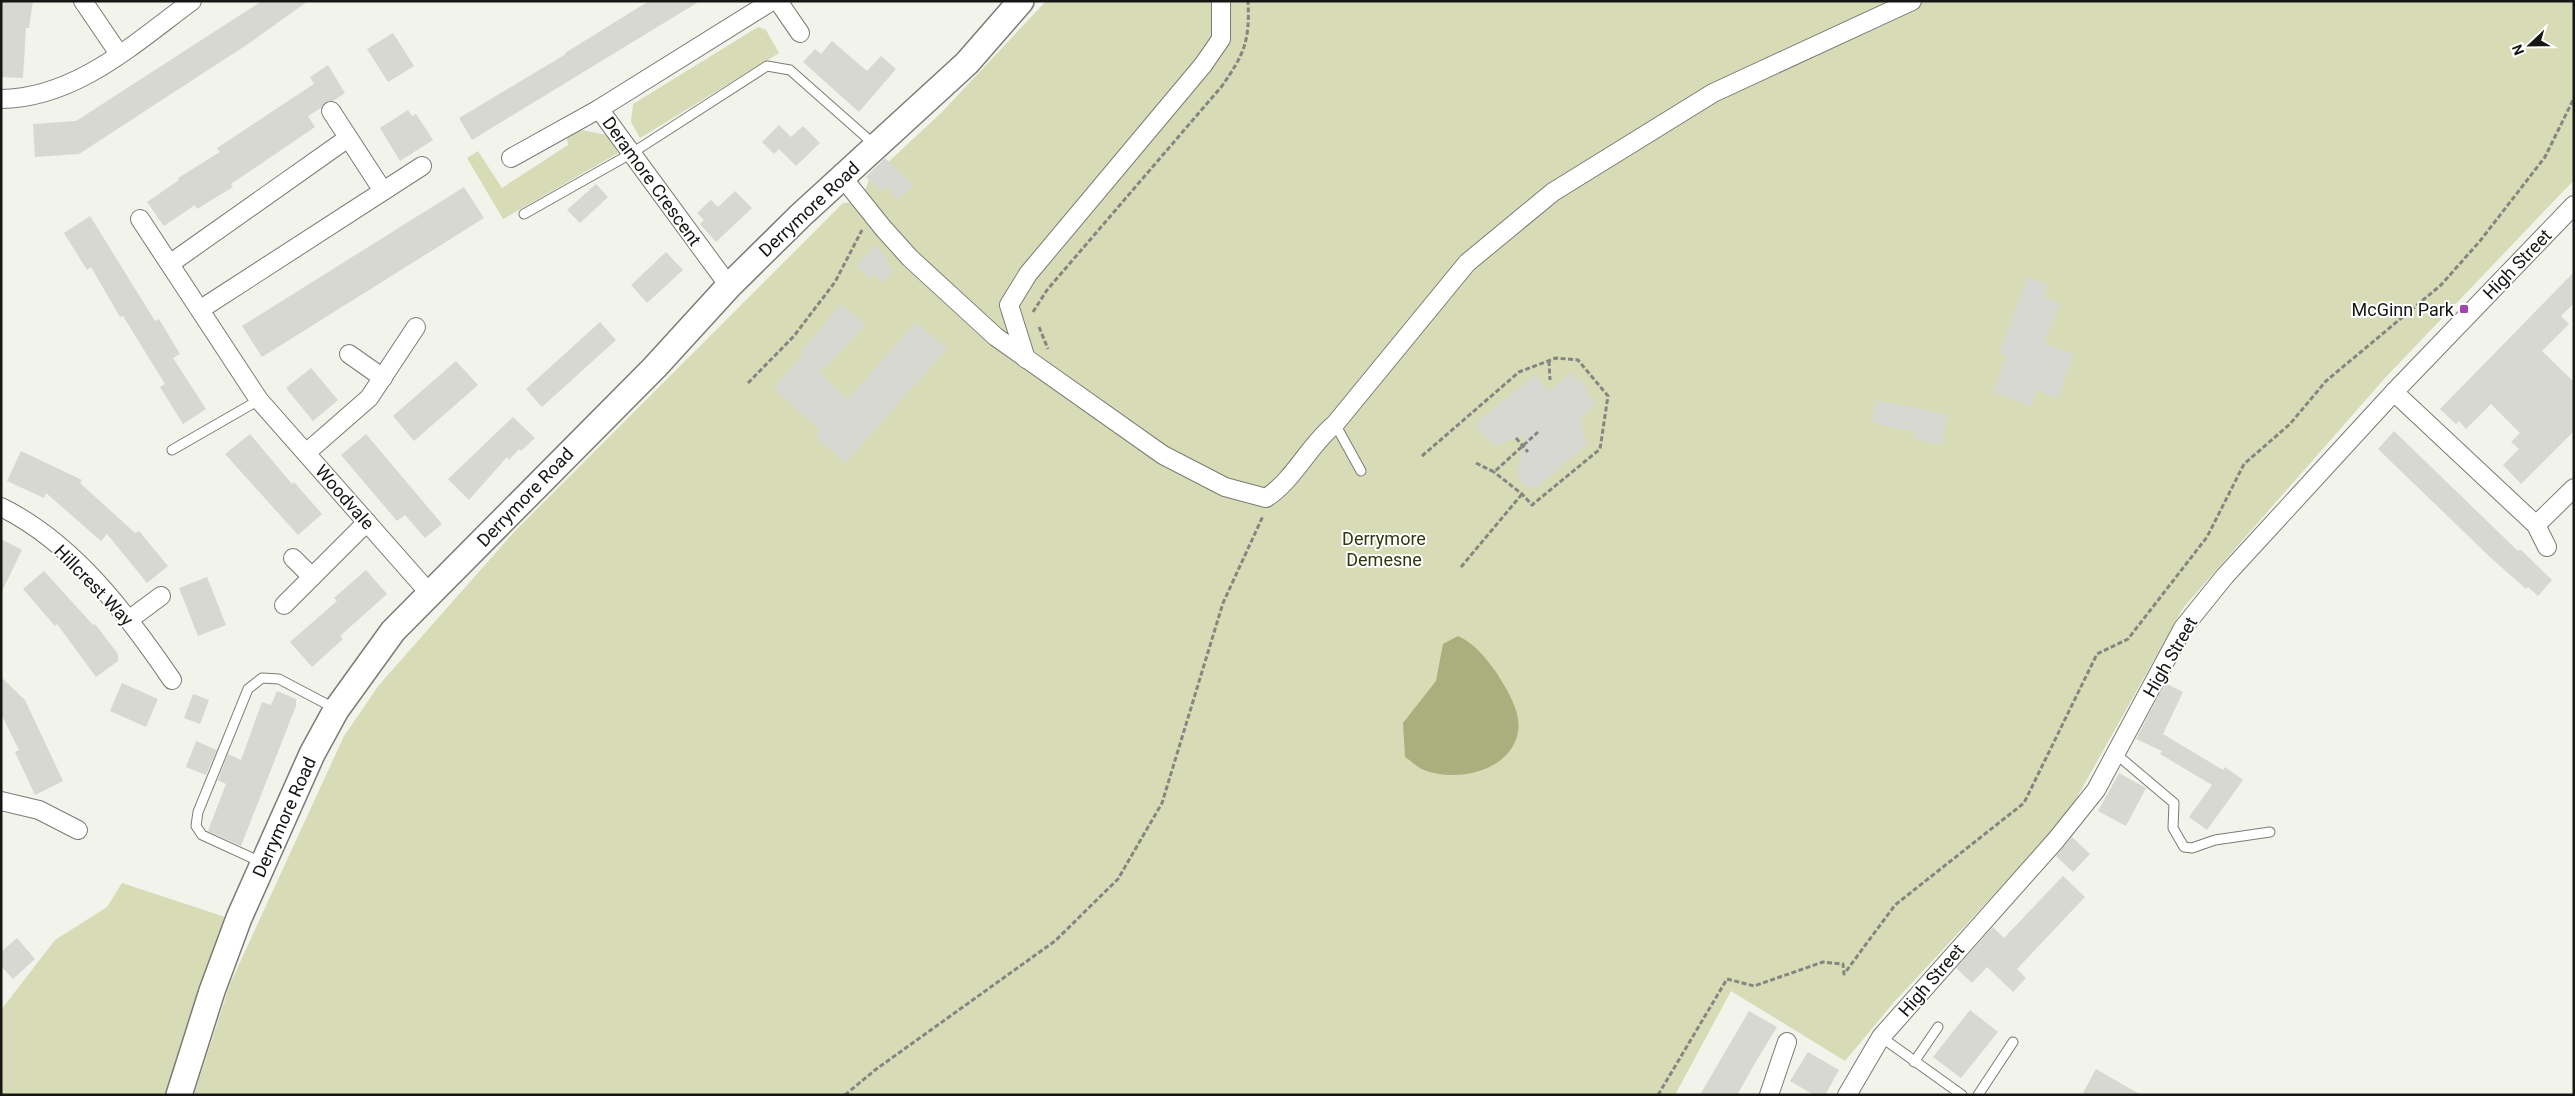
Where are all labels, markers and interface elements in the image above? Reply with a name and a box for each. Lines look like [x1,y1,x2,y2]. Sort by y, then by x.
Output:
north arrow [2505,20,2555,70]
text: N [2509,42,2527,57]
street label: Deramore Crescent [598,112,706,250]
street label: Derrymore Road [754,157,864,261]
street label: High Street [2478,225,2556,303]
place label: McGinn Park [2352,299,2455,320]
marker: McGinn Park [2458,303,2470,315]
street label: Derrymore Road [472,443,578,551]
street label: Woodvale [311,460,379,534]
park label: Derrymore Demesne [1342,528,1426,570]
street label: Hillcrest Way [50,540,138,630]
street label: High Street [2139,613,2201,701]
street label: Derrymore Road [248,754,320,880]
street label: High Street [1894,939,1968,1021]

